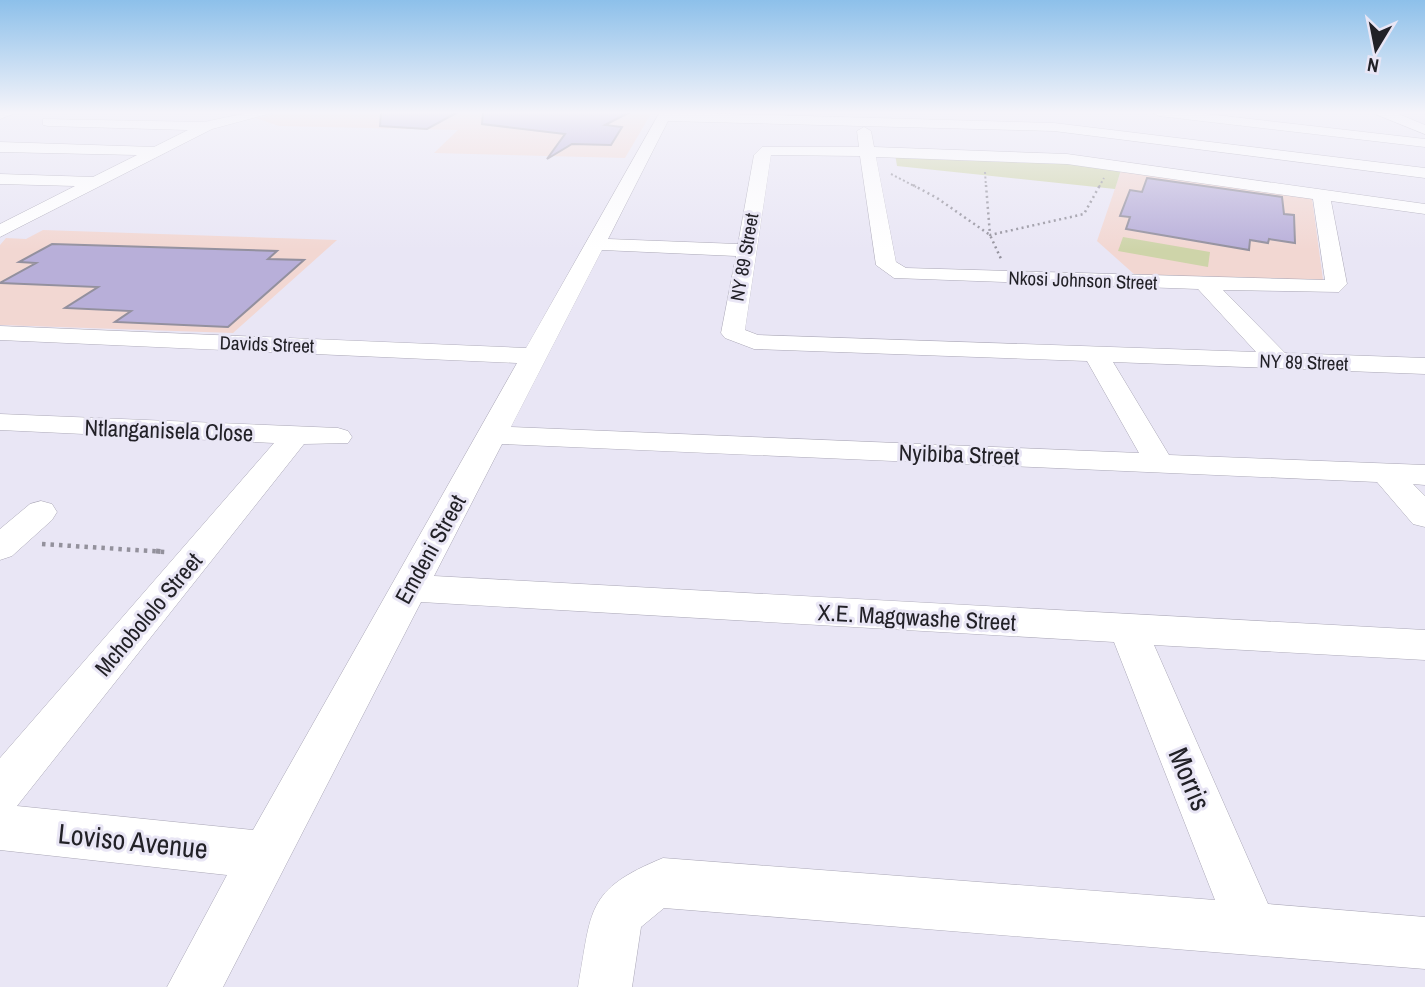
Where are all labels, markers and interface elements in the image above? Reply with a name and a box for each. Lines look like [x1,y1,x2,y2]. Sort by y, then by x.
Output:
north arrow [1341,14,1411,84]
text: N [1365,52,1381,80]
street label: NY 89 Street [723,210,765,303]
street label: Nkosi Johnson Street [1008,264,1159,296]
street label: Davids Street [219,329,315,359]
street label: NY 89 Street [1259,347,1350,377]
street label: Ntlanganisela Close [84,412,254,448]
street label: Nyibiba Street [898,436,1020,472]
street label: Emdeni Street [387,489,473,609]
street label: Mchobololo Street [87,546,209,682]
street label: X.E. Magqwashe Street [817,596,1017,638]
street label: Morris [1160,742,1220,816]
street label: Loviso Avenue [56,814,210,868]

